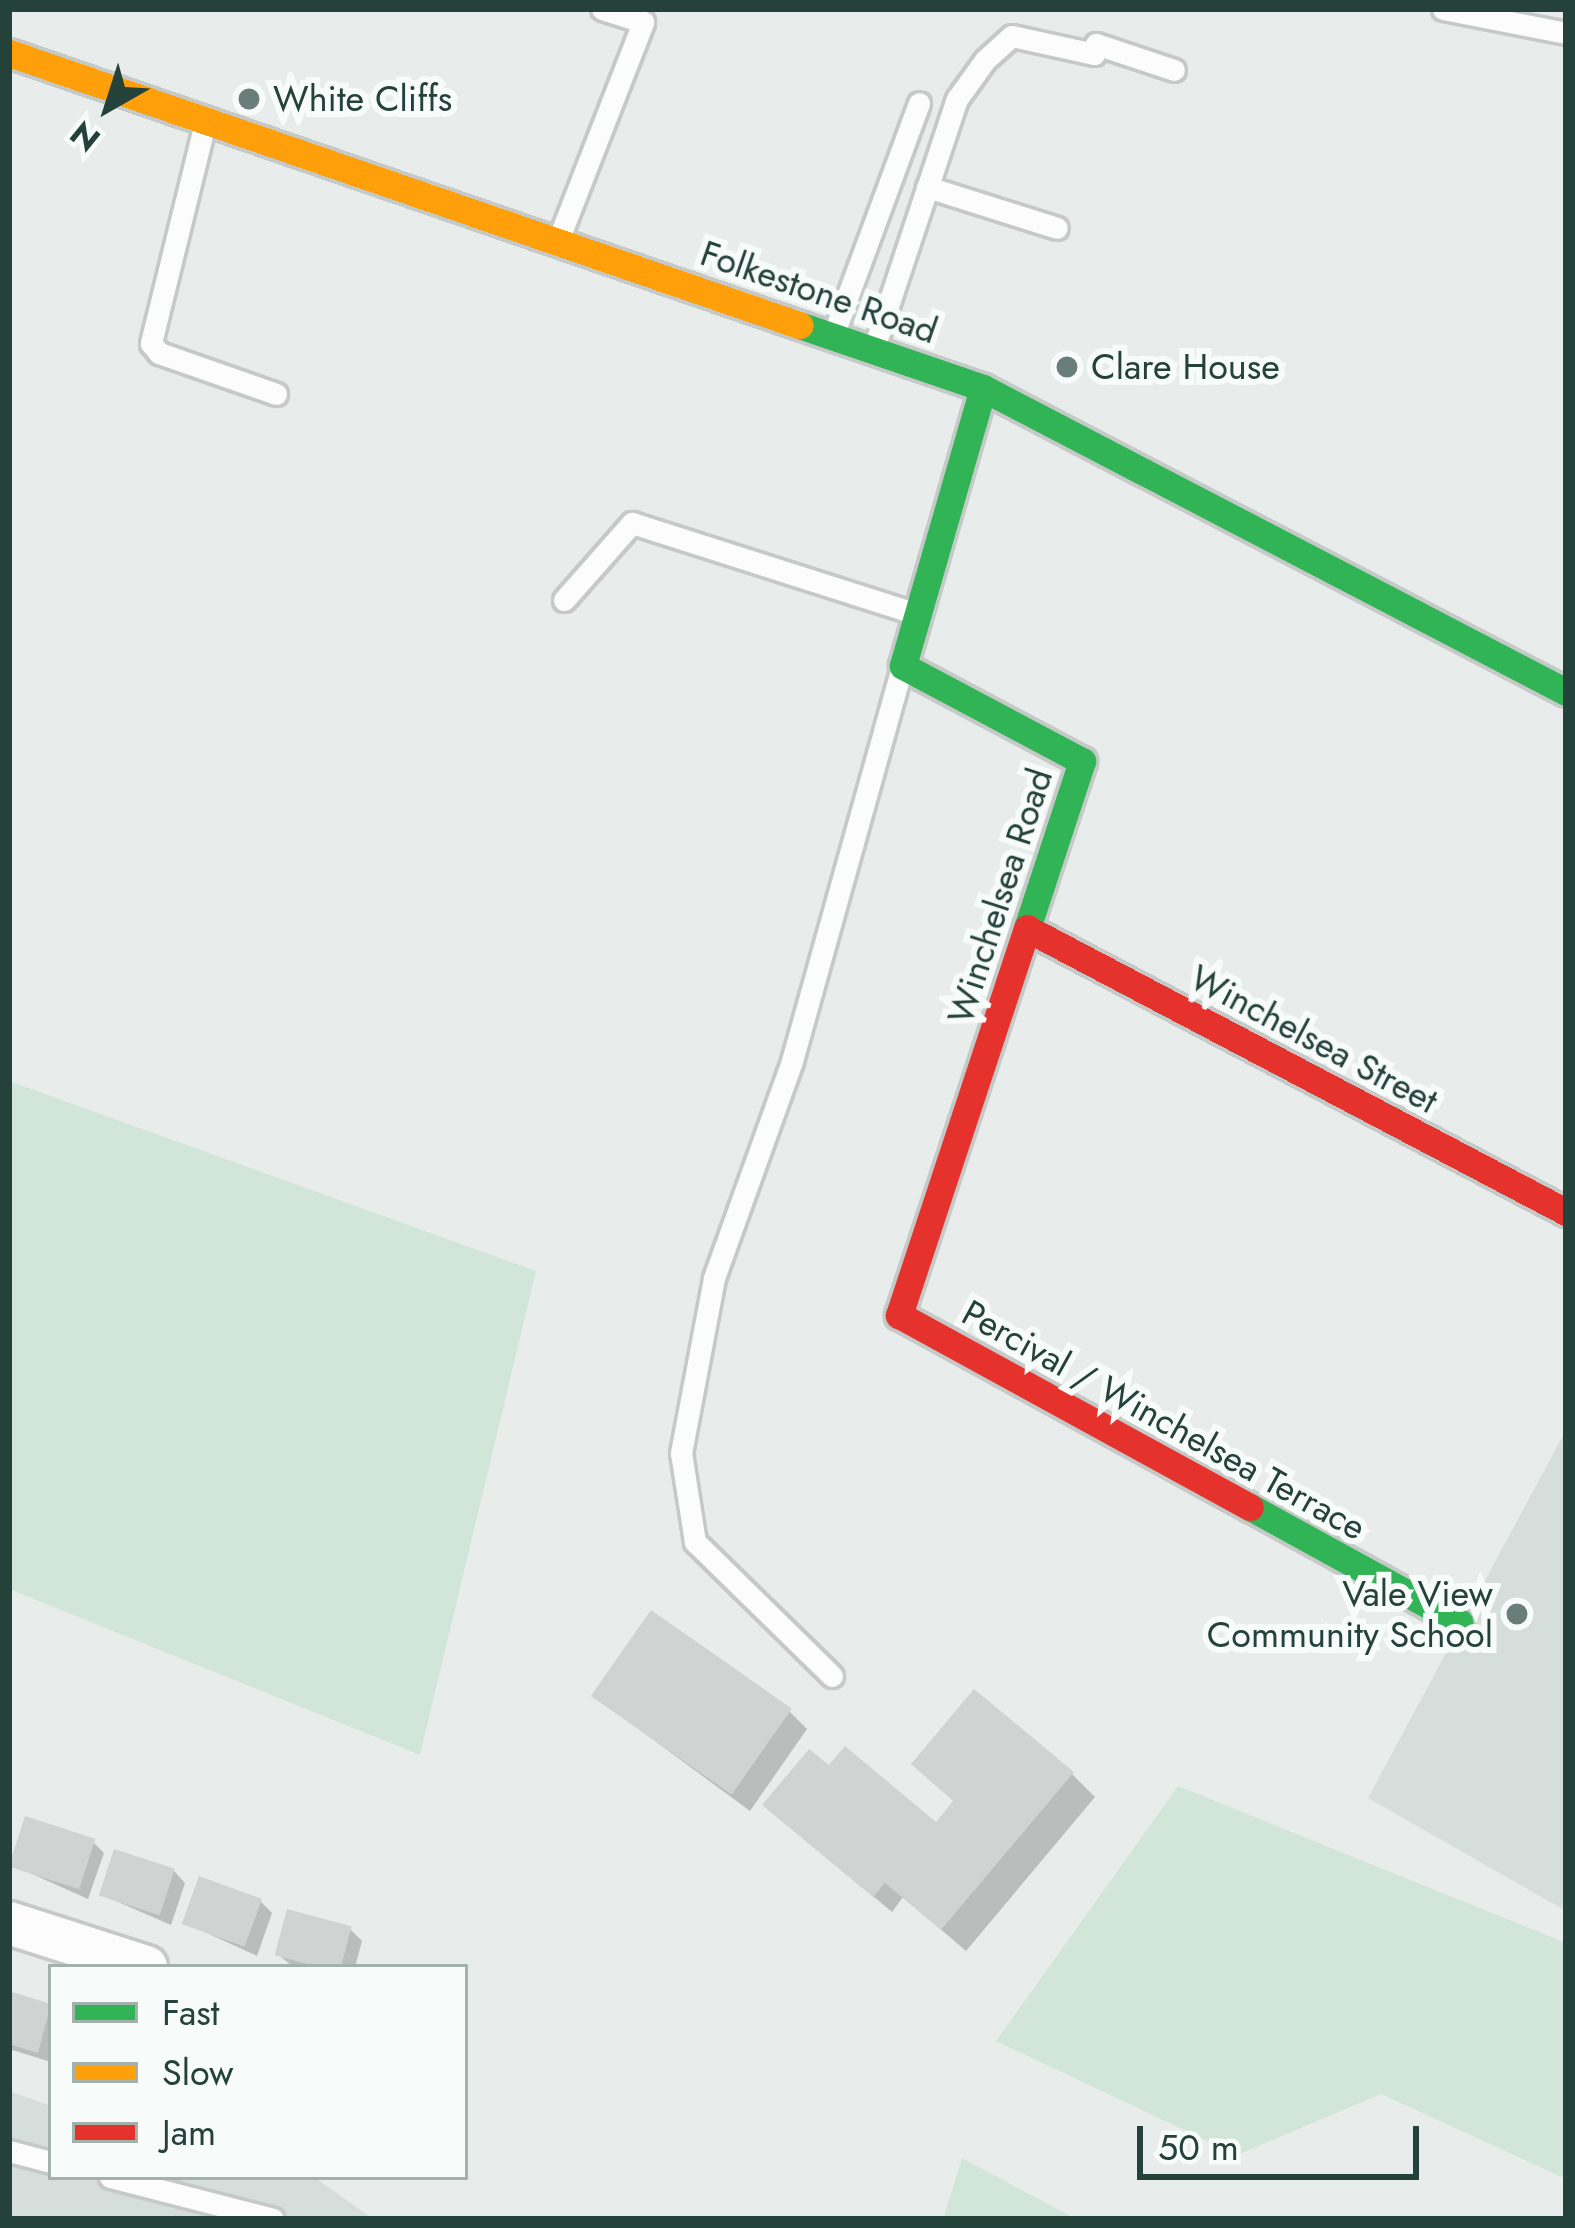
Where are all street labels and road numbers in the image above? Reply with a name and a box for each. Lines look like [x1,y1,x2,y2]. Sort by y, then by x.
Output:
street label: Folkestone Road [695,231,943,353]
street label: Winchelsea Road [938,763,1062,1029]
street label: Winchelsea Street [1183,956,1445,1122]
street label: Percival / Winchelsea Terrace [955,1291,1373,1549]

